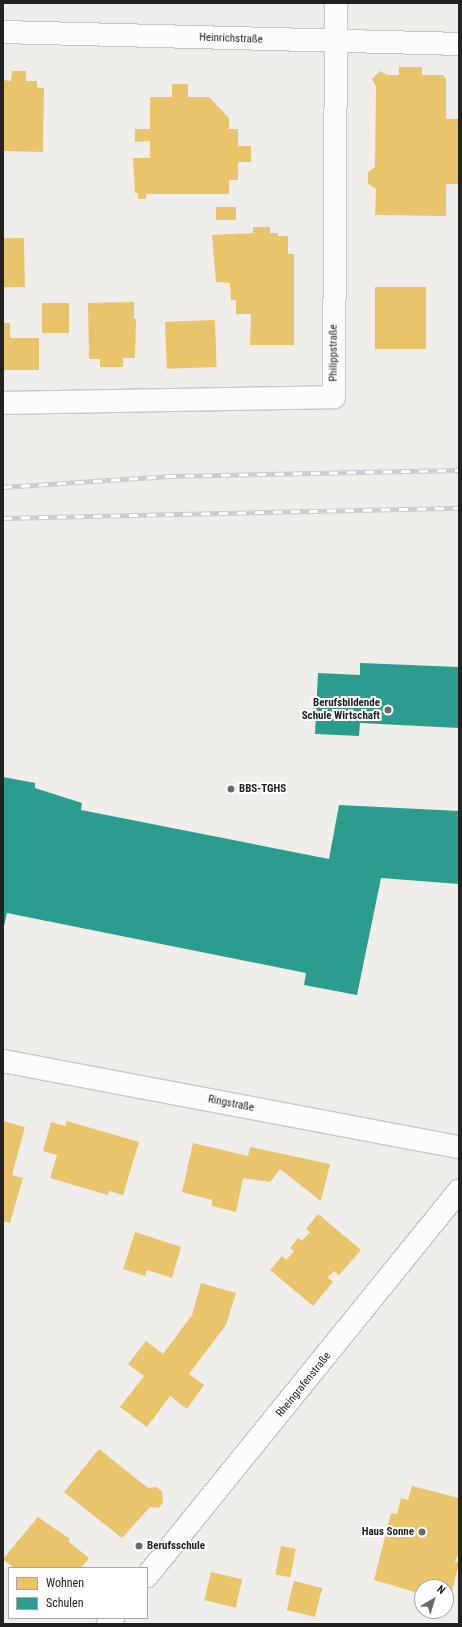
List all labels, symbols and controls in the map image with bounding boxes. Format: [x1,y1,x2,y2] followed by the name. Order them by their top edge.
[199,31,263,47] street label: Heinrichstraße
[327,324,341,382] street label: Philippstraße
[302,697,380,723] place label: Berufsbildende Schule Wirtschaft
[383,705,393,715] marker: Berufsbildende Schule Wirtschaft
[239,782,286,796] place label: BBS-TGHS
[226,784,236,794] marker: BBS-TGHS
[207,1093,255,1115] street label: Ringstraße
[274,1350,334,1420] street label: Rheingrafenstraße
[362,1525,414,1539] place label: Haus Sonne
[417,1527,427,1537] marker: Haus Sonne
[147,1539,205,1553] place label: Berufsschule
[134,1541,144,1551] marker: Berufsschule
[8,1567,148,1619] legend
[46,1576,84,1590] text: Wohnen
[414,1579,454,1619] north arrow
[434,1583,448,1597] text: N
[46,1596,84,1610] text: Schulen

